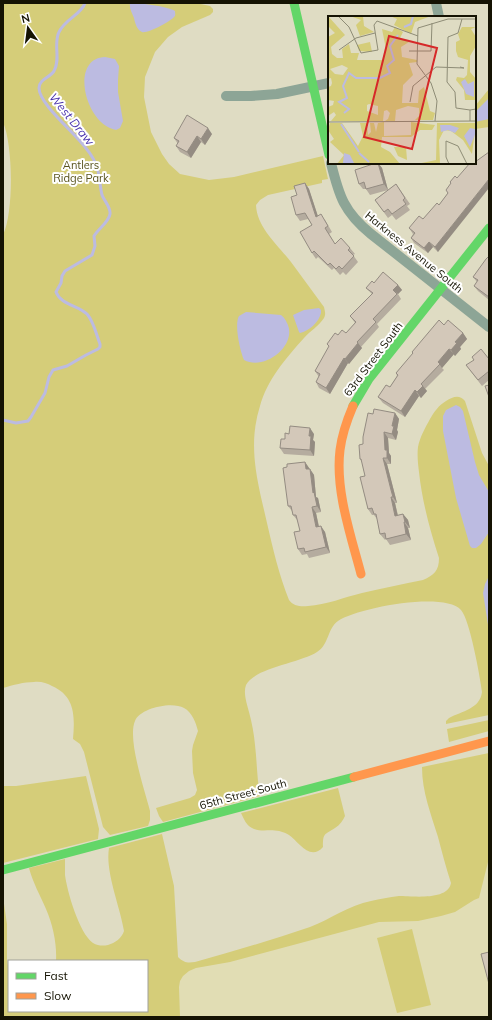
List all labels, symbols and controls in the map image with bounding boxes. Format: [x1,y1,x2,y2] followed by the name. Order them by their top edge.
[8,8,48,48] north arrow
[20,10,31,26] text: N
[328,16,476,164] inset map
[46,90,98,149] water label: West Draw
[53,158,109,185] park label: Antlers Ridge Park
[362,208,466,296] street label: Harkness Avenue South
[340,319,406,399] street label: 63rd Street South
[198,776,288,812] street label: 65th Street South
[8,960,148,1012] legend
[44,968,68,983] text: Fast
[44,988,72,1003] text: Slow

